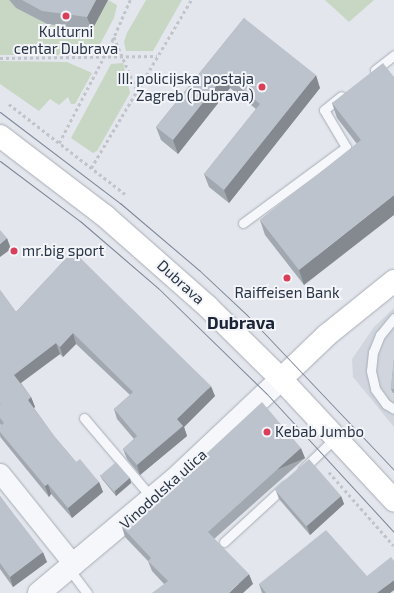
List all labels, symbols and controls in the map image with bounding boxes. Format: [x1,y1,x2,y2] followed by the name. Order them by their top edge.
[61,11,71,21] marker: Kulturni centar Dubrava
[14,22,118,57] place label: Kulturni centar Dubrava
[118,69,254,104] place label: III. policijska postaja Zagreb (Dubrava)
[257,82,267,92] marker: III. policijska postaja Zagreb (Dubrava)
[22,242,104,260] place label: mr.big sport
[9,246,19,256] marker: mr.big sport
[154,256,208,308] street label: Dubrava
[282,273,292,283] marker: Raiffeisen Bank
[234,284,340,302] place label: Raiffeisen Bank
[207,313,275,333] district label: Dubrava
[275,423,364,441] place label: Kebab Jumbo
[262,427,272,437] marker: Kebab Jumbo
[116,445,210,533] street label: Vinodolska ulica

